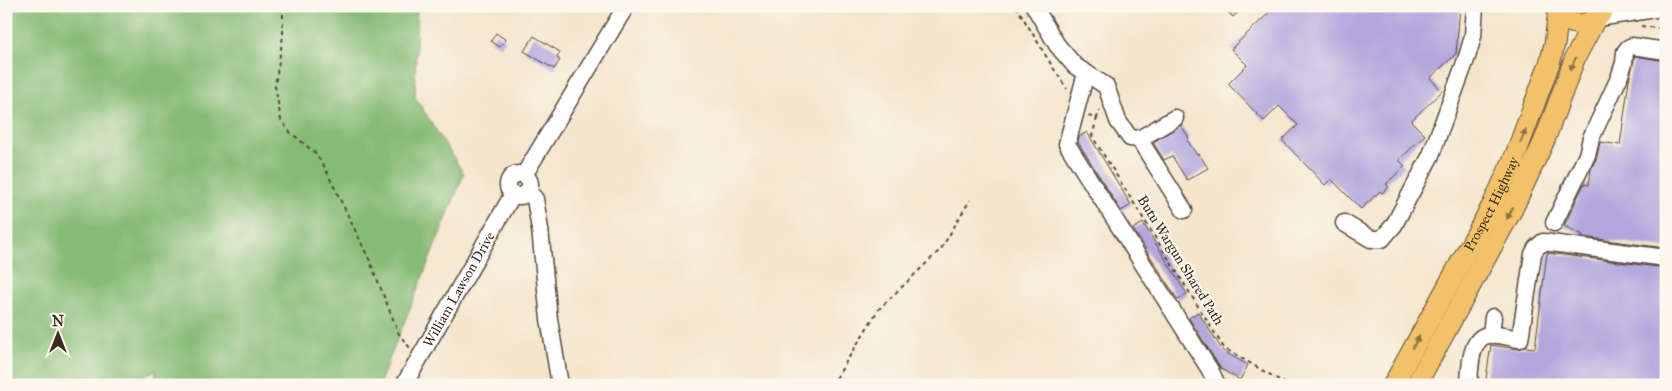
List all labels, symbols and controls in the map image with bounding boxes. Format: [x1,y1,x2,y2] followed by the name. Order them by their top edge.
[1569,56,1577,71] one-way arrow
[1520,129,1528,143] one-way arrow
[1461,154,1523,254] street label: Prospect Highway
[1134,192,1228,328] street label: Butu Wargun Shared Path
[1506,206,1514,220] one-way arrow
[419,229,499,350] street label: William Lawson Drive
[32,308,82,358] north arrow
[52,313,64,330] text: N
[1412,334,1420,349] one-way arrow

